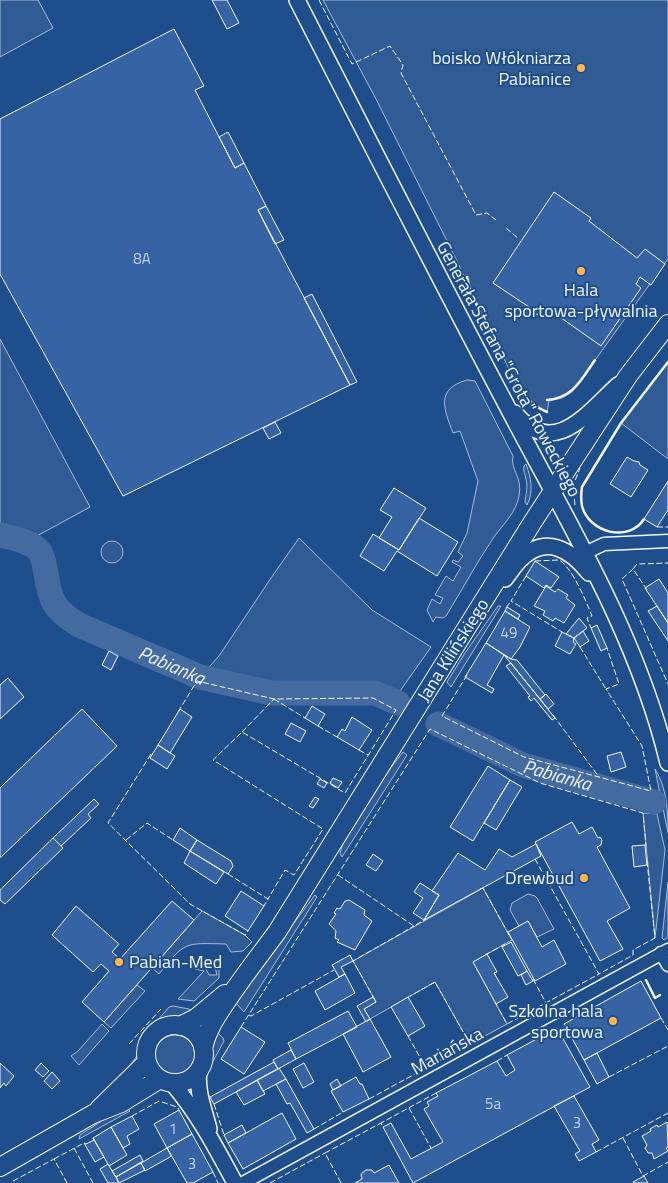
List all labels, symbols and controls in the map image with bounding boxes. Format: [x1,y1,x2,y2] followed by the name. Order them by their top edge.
[432,44,571,92] place label: boisko Włókniarza Pabianice
[575,62,587,74] marker: boisko Włókniarza Pabianice
[430,236,588,501] street label: Generała Stefana "Grota" Roweckiego
[133,247,151,270] house number: 8A
[575,265,587,277] marker: Hala sportowa-pływalnia
[504,276,658,324] place label: Hala sportowa-pływalnia
[410,593,495,707] street label: Jana Kilińskiego
[501,621,517,644] house number: 49
[134,637,211,692] water label: Pabianka
[520,751,596,798] water label: Pabianka
[505,864,574,891] place label: Drewbud
[578,872,590,884] marker: Drewbud
[129,948,222,975] place label: Pabian-Med
[113,956,125,968] marker: Pabian-Med
[509,997,603,1045] place label: Szkolna hala sportowa
[607,1015,619,1027] marker: Szkolna hala sportowa
[406,1020,488,1082] street label: Mariańska
[485,1092,501,1115] house number: 5a
[573,1111,581,1134] house number: 3
[169,1117,177,1140] house number: 1
[188,1152,196,1175] house number: 3

